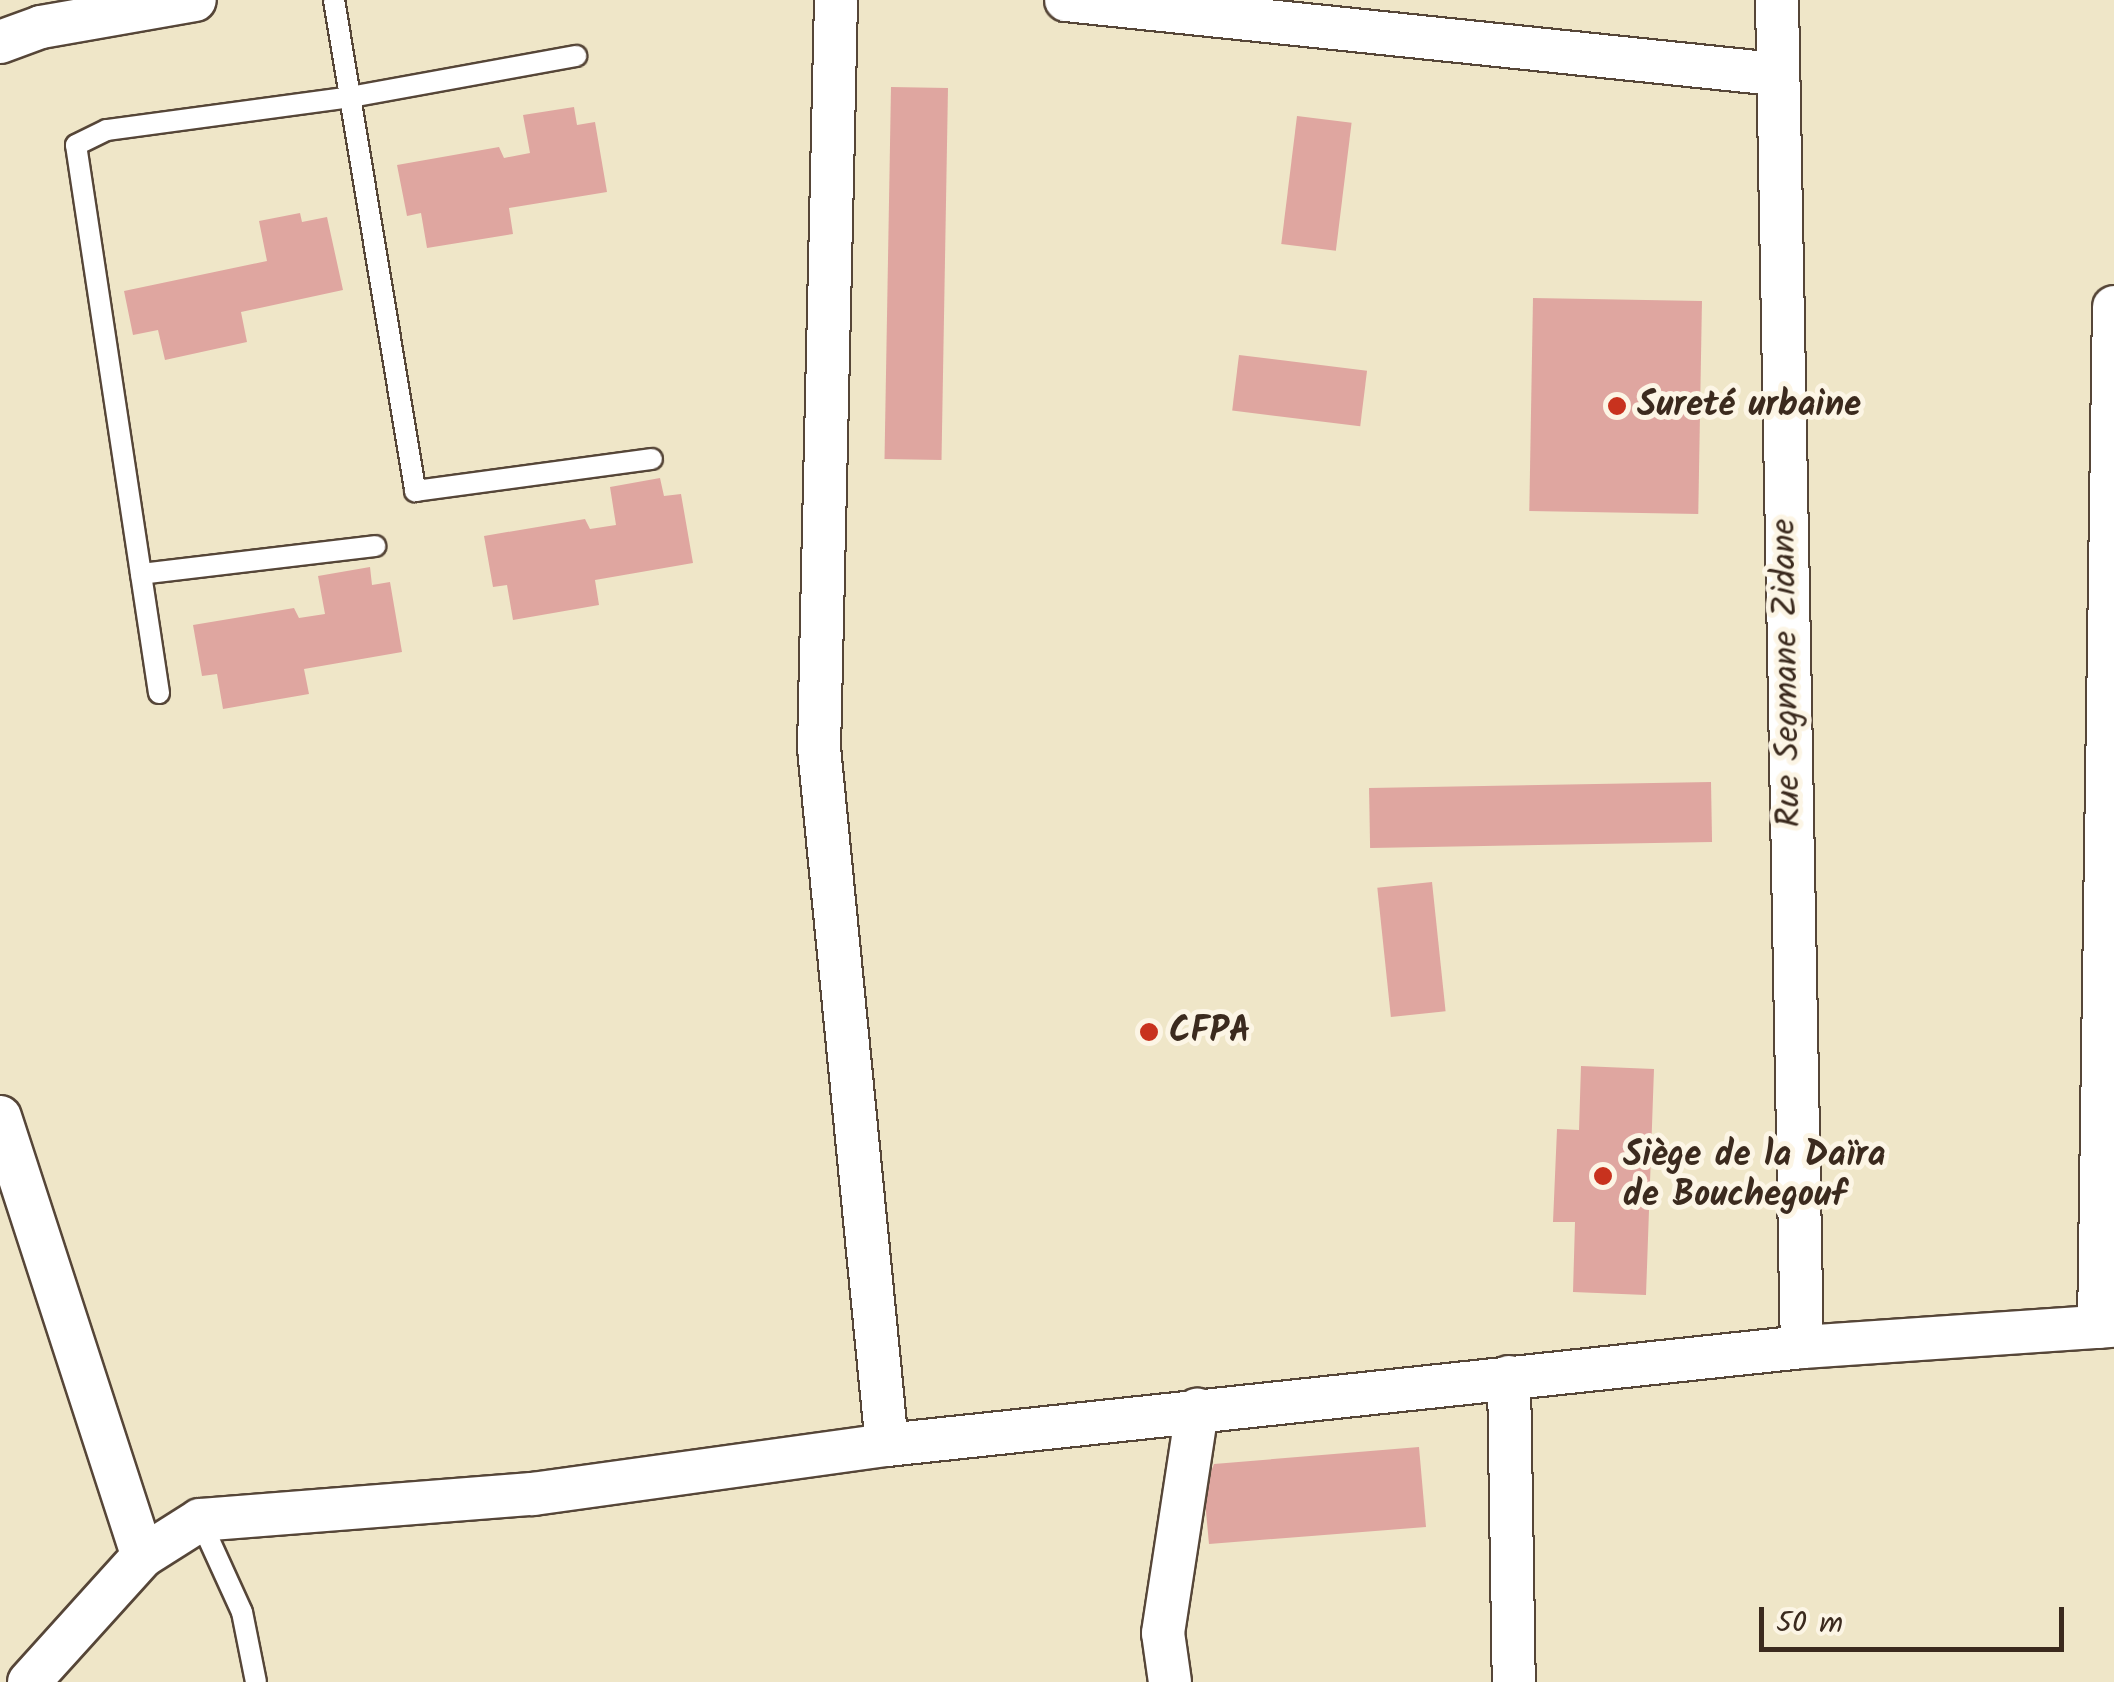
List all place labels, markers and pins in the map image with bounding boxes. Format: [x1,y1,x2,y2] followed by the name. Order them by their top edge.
[1637,385,1861,427] place label: Sureté urbaine
[1606,395,1628,417] marker: Sureté urbaine
[1169,1011,1251,1053] place label: CFPA
[1138,1021,1160,1043] marker: CFPA
[1623,1135,1886,1217] place label: Siège de la Daïra de Bouchegouf
[1592,1165,1614,1187] marker: Siège de la Daïra de Bouchegouf

